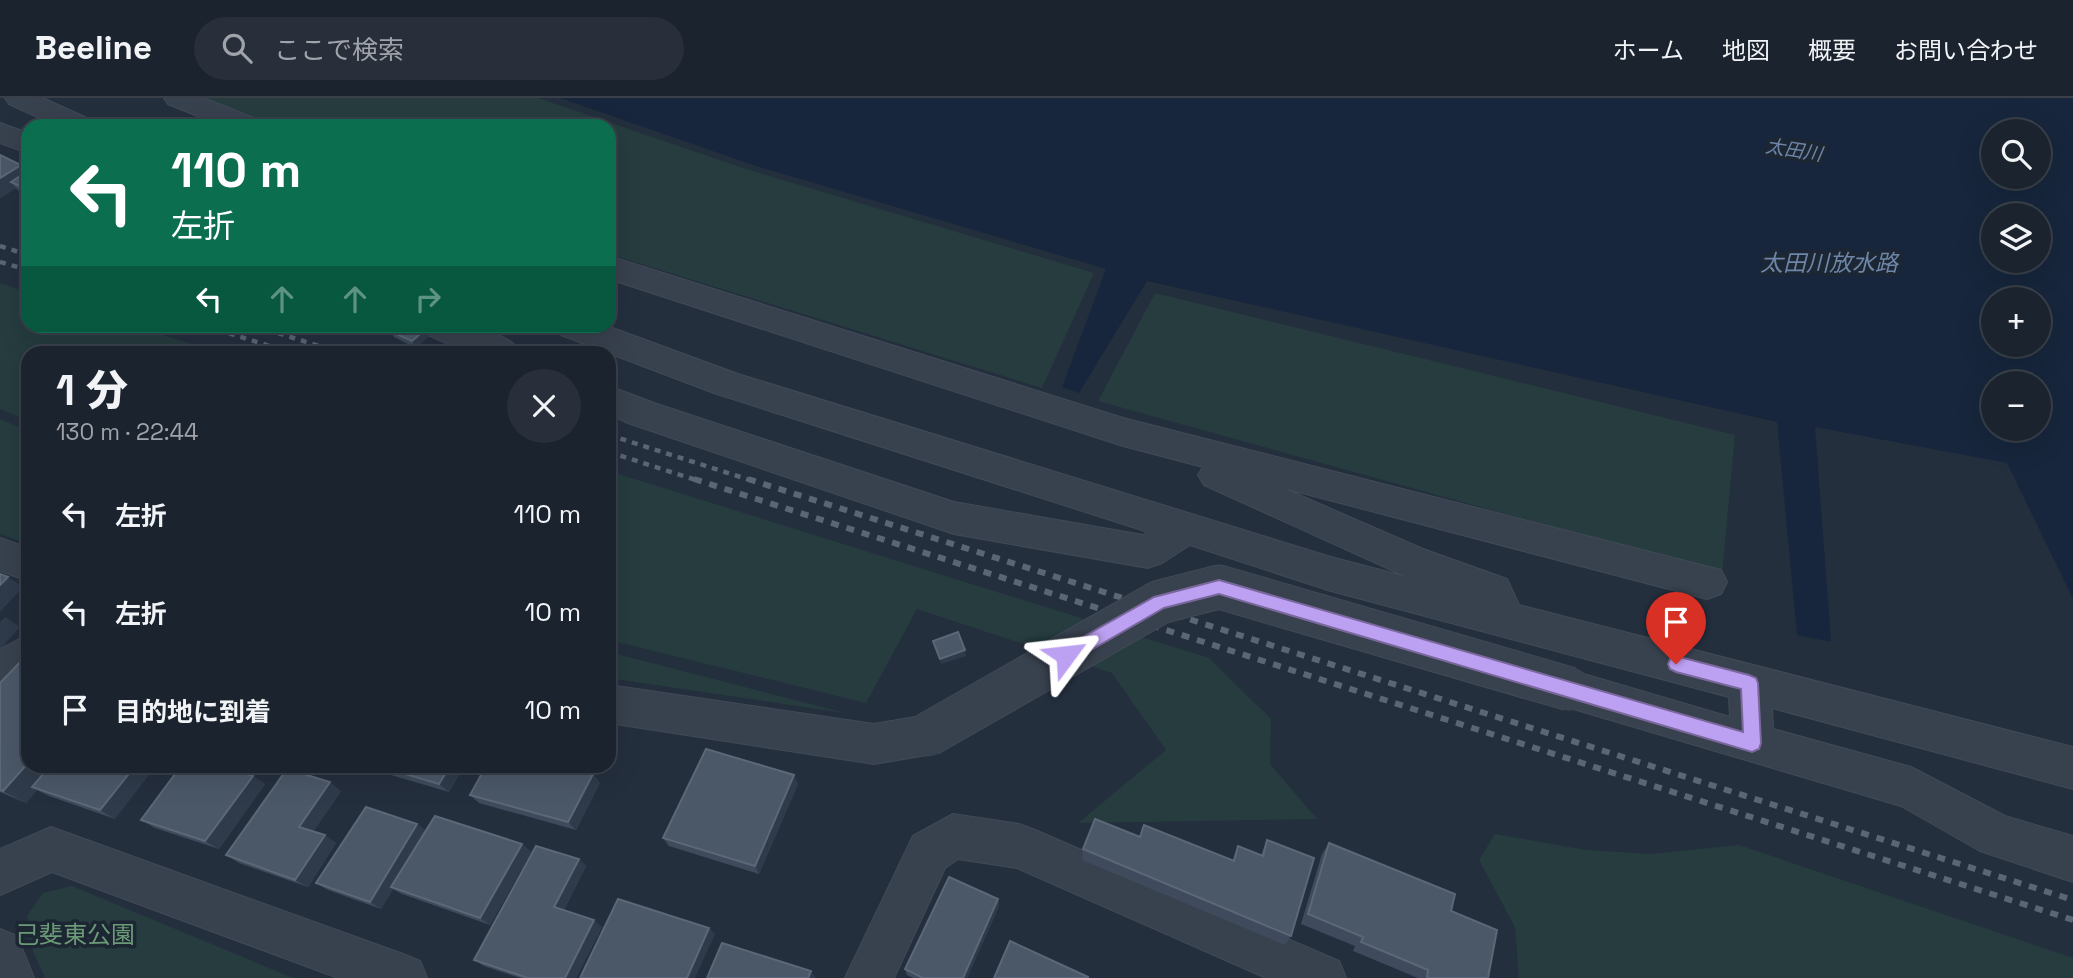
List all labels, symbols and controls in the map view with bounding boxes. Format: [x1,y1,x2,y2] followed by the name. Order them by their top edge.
[194,17,684,80] search box
[35,27,152,69] text: Beeline
[218,29,256,67] icon: search
[274,33,404,67] text: ここで検索
[1613,35,1684,66] text: ホーム
[1722,35,1770,66] text: 地図
[1808,35,1856,66] text: 概要
[1894,35,2038,66] text: お問い合わせ
[1981,119,2051,441] map controls
[1981,119,2051,189] button: search
[1764,133,1826,167] water label: 太田川
[171,139,301,201] text: 110 m
[56,147,147,238] icon: left
[1981,203,2051,273] button: layers
[171,206,235,246] text: 左折
[1760,248,1900,278] water label: 太田川放水路
[190,280,228,318] icon: left
[263,280,301,318] icon: ahead
[336,280,374,318] icon: ahead
[409,280,447,318] icon: right
[1981,287,2051,357] button: +
[56,364,128,417] text: 1 分
[507,369,581,443] button: close
[1981,371,2051,441] button: −
[56,417,198,447] text: 130 m · 22:44
[56,495,94,533] icon: left
[514,497,581,531] text: 110 m
[115,499,167,533] text: 左折
[1646,592,1706,664] pin
[56,593,94,631] icon: left
[524,595,581,629] text: 10 m
[115,597,167,631] text: 左折
[1657,603,1695,641] icon: arrive
[1029,618,1103,692] position arrow
[56,691,94,729] icon: arrive
[524,693,581,727] text: 10 m
[115,695,271,729] text: 目的地に到着
[15,919,135,950] park label: 己斐東公園

